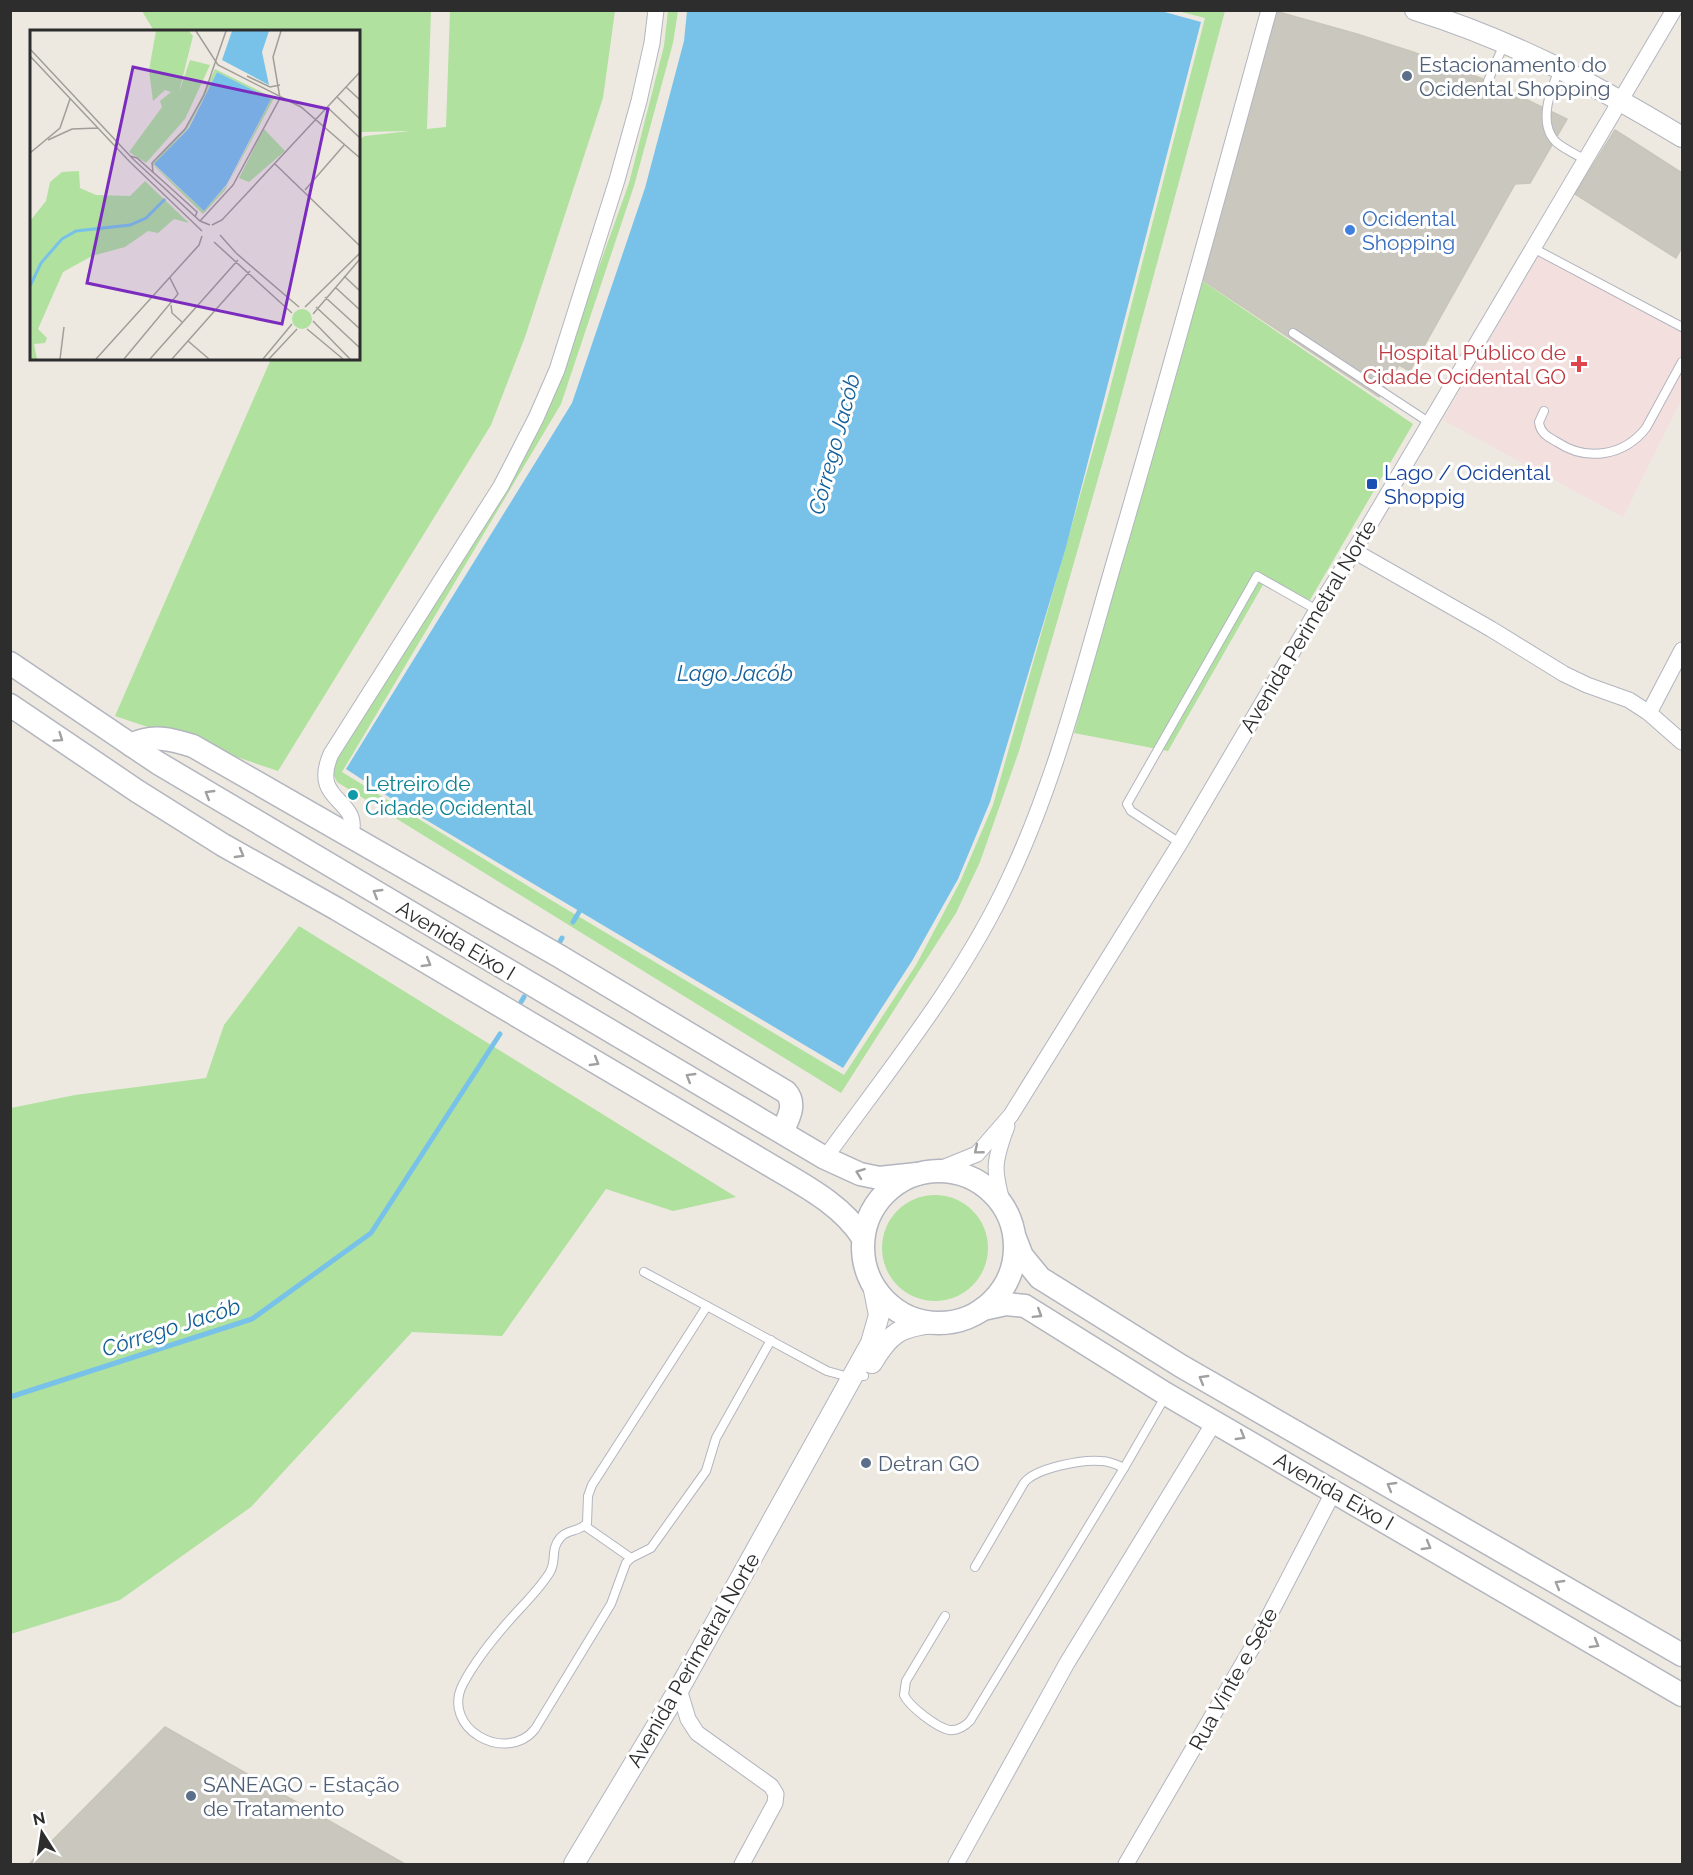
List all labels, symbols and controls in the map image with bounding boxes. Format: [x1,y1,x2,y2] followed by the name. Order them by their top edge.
[30,30,360,360] inset map
[1419,52,1611,101] place label: Estacionamento do Ocidental Shopping
[1400,69,1414,83] marker: Estacionamento do Ocidental Shopping
[1362,206,1456,255] place label: Ocidental Shopping
[1343,223,1357,237] marker: Ocidental Shopping
[1363,340,1566,389] place label: Hospital Público de Cidade Ocidental GO
[1570,355,1588,373] marker: Hospital Público de Cidade Ocidental GO
[803,371,865,517] water label: Córrego Jacób
[1384,460,1550,509] place label: Lago / Ocidental Shoppig
[1365,477,1379,491] marker: Lago / Ocidental Shoppig
[1235,515,1381,737] street label: Avenida Perimetral Norte
[677,660,793,686] water label: Lago Jacób
[52,731,63,742] one-way arrow
[365,771,533,820] place label: Letreiro de Cidade Ocidental
[346,788,360,802] marker: Letreiro de Cidade Ocidental
[205,789,215,801] one-way arrow
[234,847,245,859] one-way arrow
[373,889,383,900] one-way arrow
[392,895,520,985] street label: Avenida Eixo I
[421,955,431,967] one-way arrow
[589,1054,599,1066] one-way arrow
[686,1073,696,1085] one-way arrow
[974,1143,985,1154] one-way arrow
[855,1167,866,1180] one-way arrow
[98,1292,244,1362] water label: Córrego Jacób
[1032,1307,1042,1319] one-way arrow
[1199,1375,1209,1386] one-way arrow
[1235,1429,1245,1441] one-way arrow
[1270,1447,1398,1535] street label: Avenida Eixo I
[878,1451,979,1476] place label: Detran GO
[859,1456,873,1470] marker: Detran GO
[1386,1482,1397,1493] one-way arrow
[1421,1538,1431,1550] one-way arrow
[621,1548,765,1772] street label: Avenida Perimetral Norte
[1555,1580,1565,1591] one-way arrow
[1183,1603,1283,1755] street label: Rua Vinte e Sete
[1589,1637,1599,1649] one-way arrow
[203,1772,400,1821] place label: SANEAGO - Estação de Tratamento
[184,1789,198,1803] marker: SANEAGO - Estação de Tratamento
[12,1803,72,1863] north arrow
[31,1808,47,1829] text: N

